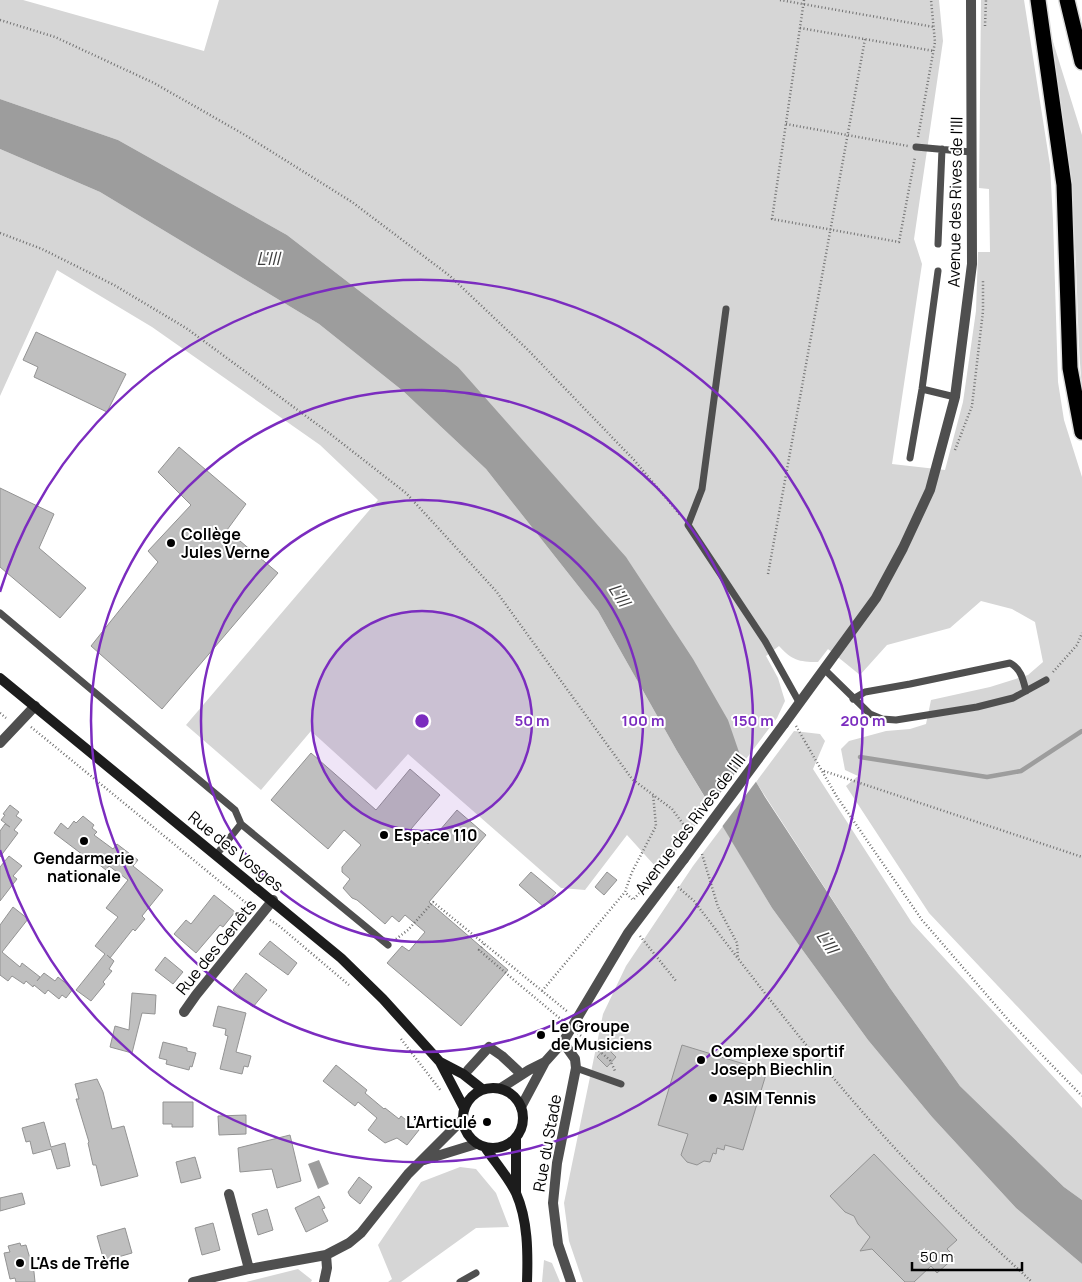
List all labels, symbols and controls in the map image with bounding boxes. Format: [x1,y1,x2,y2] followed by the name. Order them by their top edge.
[943,116,967,288] street label: Avenue des Rives de l'Ill
[256,246,283,270] water label: L'Ill
[181,523,270,563] place label: Collège Jules Verne
[165,537,177,549] marker: Collège Jules Verne
[603,578,638,613] water label: L'Ill
[514,710,550,731] text: 50 m
[622,710,664,731] text: 100 m
[732,710,774,731] text: 150 m
[840,710,886,731] text: 200 m
[413,712,431,730] centre of rings
[630,749,750,899] street label: Avenue des Rives de l'Ill
[184,806,288,896] street label: Rue des Vosges
[394,824,477,846] place label: Espace 110
[378,829,390,841] marker: Espace 110
[78,835,90,847] marker: Gendarmerie nationale
[34,847,135,887] place label: Gendarmerie nationale
[171,895,261,999] street label: Rue des Genêts
[811,925,846,960] water label: L'Ill
[551,1015,652,1055] place label: Le Groupe de Musiciens
[535,1029,547,1041] marker: Le Groupe de Musiciens
[711,1040,844,1080] place label: Complexe sportif Joseph Biechlin
[695,1054,707,1066] marker: Complexe sportif Joseph Biechlin
[723,1087,817,1109] place label: ASIM Tennis
[707,1092,719,1104] marker: ASIM Tennis
[528,1093,566,1193] street label: Rue du Stade
[406,1111,477,1133] place label: L’Articulé
[481,1116,493,1128] marker: L’Articulé
[912,1240,1022,1272] scale bar
[920,1246,954,1267] text: 50 m
[30,1252,130,1274] place label: L'As de Trèfle
[14,1257,26,1269] marker: L'As de Trèfle

